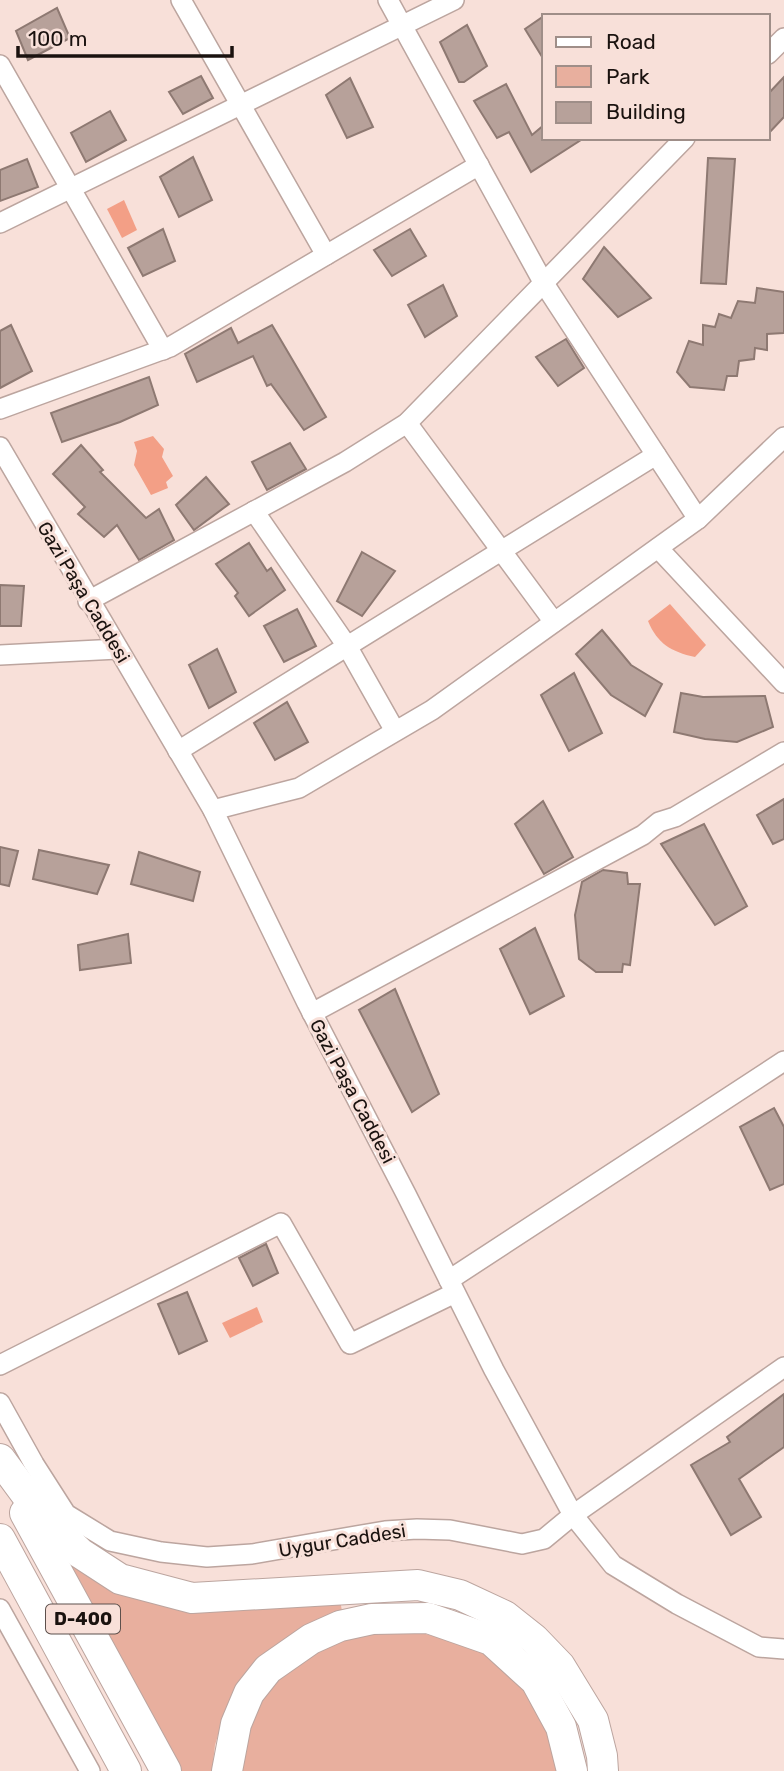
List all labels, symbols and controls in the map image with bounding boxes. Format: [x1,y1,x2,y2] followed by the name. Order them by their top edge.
[18,14,231,58] scale bar
[542,14,770,140] legend
[28,26,87,51] text: 100 m
[606,29,656,54] text: Road
[606,64,650,89] text: Park
[606,99,686,124] text: Building
[32,518,135,667] street label: Gazi Paşa Caddesi
[305,1015,400,1167] street label: Gazi Paşa Caddesi
[277,1519,407,1562] street label: Uygur Caddesi
[46,1604,120,1634] road number: D-400

